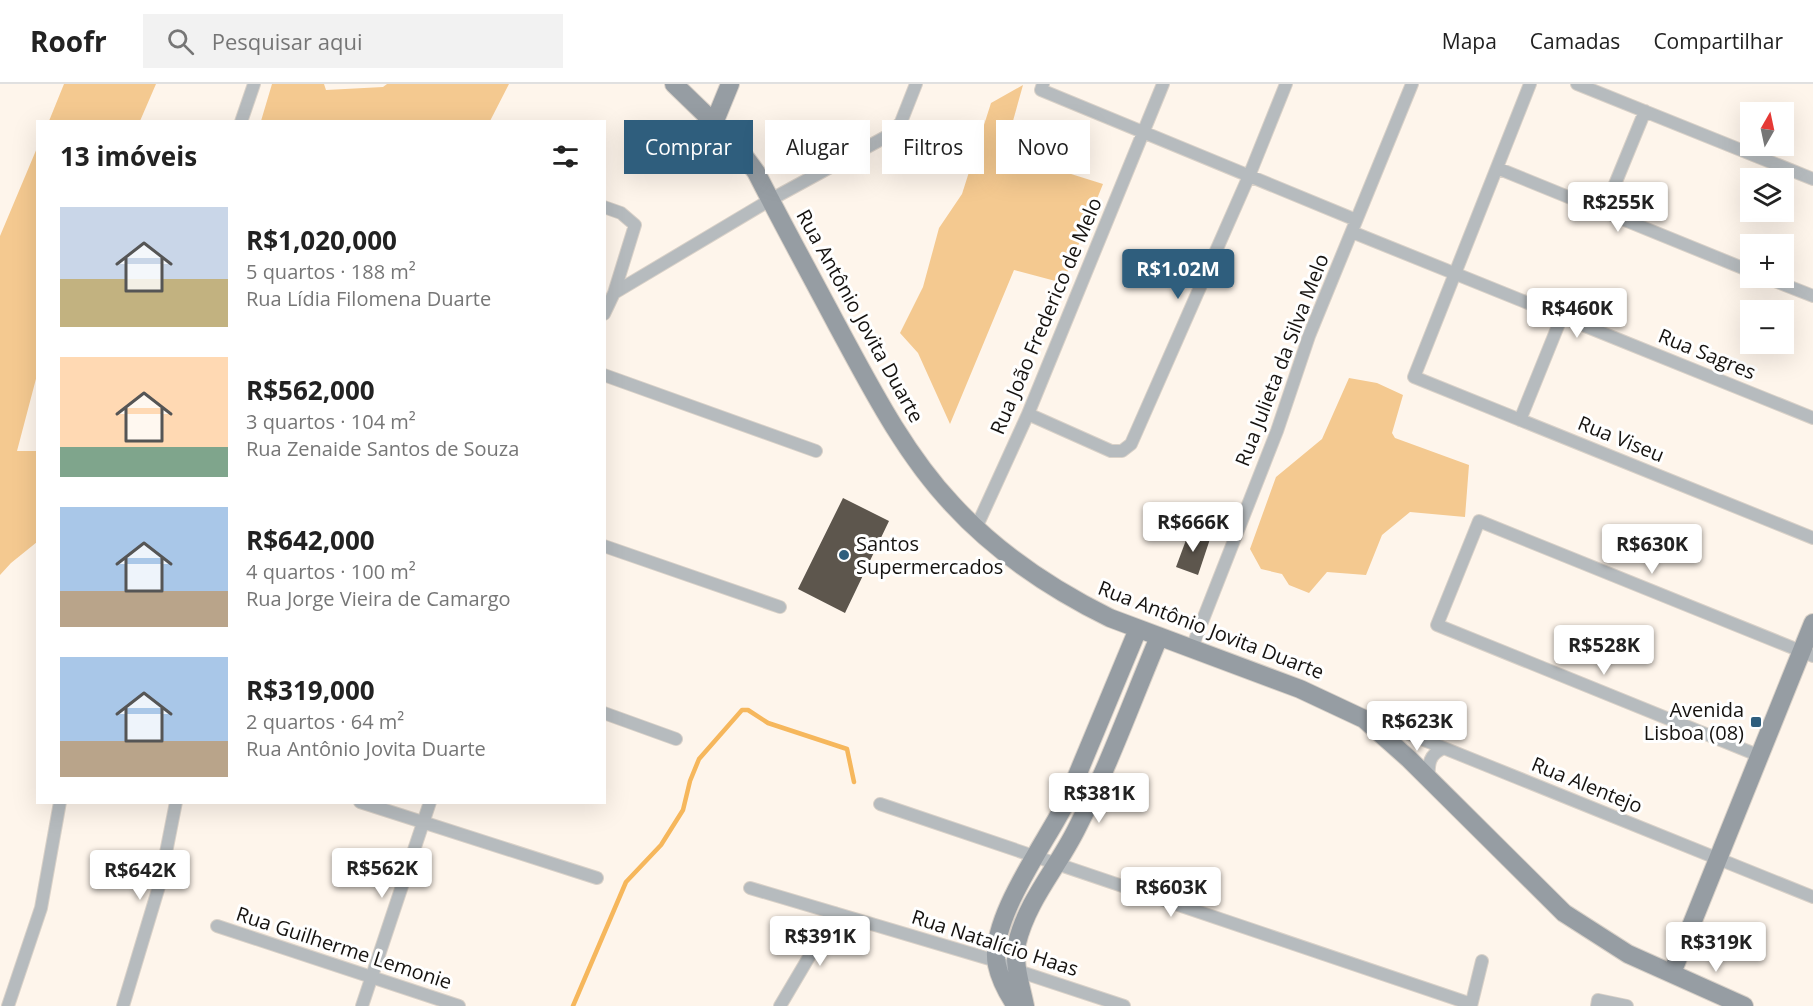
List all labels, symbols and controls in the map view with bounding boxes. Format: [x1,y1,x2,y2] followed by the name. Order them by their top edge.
[143,14,563,68] search box
[30,22,107,60] text: Roofr
[164,25,197,58] icon: search
[212,26,362,56] text: Pesquisar aqui
[1442,27,1497,55] text: Mapa
[1530,27,1620,55] text: Camadas
[1653,27,1783,55] text: Compartilhar
[1740,102,1794,156] north arrow
[1740,102,1794,354] map controls
[624,120,753,174] chip: Comprar
[765,120,870,174] chip: Alugar
[882,120,984,174] chip: Filtros
[996,120,1090,174] chip: Novo
[60,138,197,174] text: 13 imóveis
[549,140,582,173] icon: filters
[1740,168,1794,222] button: layers
[1569,182,1667,233] pin: R$255K
[1582,188,1654,215] text: R$255K
[983,193,1108,438] street label: Rua João Frederico de Melo
[790,204,930,427] street label: Rua Antônio Jovita Duarte
[246,222,397,258] text: R$1,020,000
[108,231,180,303] icon: home
[1740,234,1794,288] button: +
[1123,249,1233,300] pin: R$1.02M
[1229,250,1335,470] street label: Rua Julieta da Silva Melo
[1136,255,1220,282] text: R$1.02M
[246,258,416,285] text: 5 quartos · 188 m²
[246,285,491,312] text: Rua Lídia Filomena Duarte
[1528,288,1626,339] pin: R$460K
[1541,294,1613,321] text: R$460K
[1740,300,1794,354] button: −
[1654,322,1760,385] street label: Rua Sagres
[246,372,375,408] text: R$562,000
[108,381,180,453] icon: home
[246,408,416,435] text: 3 quartos · 104 m²
[1574,409,1668,468] street label: Rua Viseu
[246,435,519,462] text: Rua Zenaide Santos de Souza
[1144,502,1242,553] pin: R$666K
[1157,508,1229,535] text: R$666K
[246,522,375,558] text: R$642,000
[1603,524,1701,575] pin: R$630K
[856,530,1003,580] place label: Santos Supermercados
[1616,530,1688,557] text: R$630K
[108,531,180,603] icon: home
[837,548,851,562] marker: Santos Supermercados
[246,558,416,585] text: 4 quartos · 100 m²
[1094,574,1328,685] street label: Rua Antônio Jovita Duarte
[246,585,511,612] text: Rua Jorge Vieira de Camargo
[1555,625,1653,676] pin: R$528K
[1568,631,1640,658] text: R$528K
[246,672,375,708] text: R$319,000
[108,681,180,753] icon: home
[1644,696,1744,746] place label: Avenida Lisboa (08)
[1368,701,1466,752] pin: R$623K
[1381,707,1453,734] text: R$623K
[246,708,404,735] text: 2 quartos · 64 m²
[1749,715,1763,729] marker: Avenida Lisboa (08)
[246,735,486,762] text: Rua Antônio Jovita Duarte
[1528,750,1647,819] street label: Rua Alentejo
[1050,773,1148,824] pin: R$381K
[1063,779,1135,806] text: R$381K
[333,848,431,899] pin: R$562K
[91,850,189,901] pin: R$642K
[346,854,418,881] text: R$562K
[104,856,176,883] text: R$642K
[1122,867,1220,918] pin: R$603K
[1135,873,1207,900] text: R$603K
[233,900,455,995] street label: Rua Guilherme Lemonie
[908,903,1082,982] street label: Rua Natalício Haas
[771,916,869,967] pin: R$391K
[784,922,856,949] text: R$391K
[1667,922,1765,973] pin: R$319K
[1680,928,1752,955] text: R$319K

